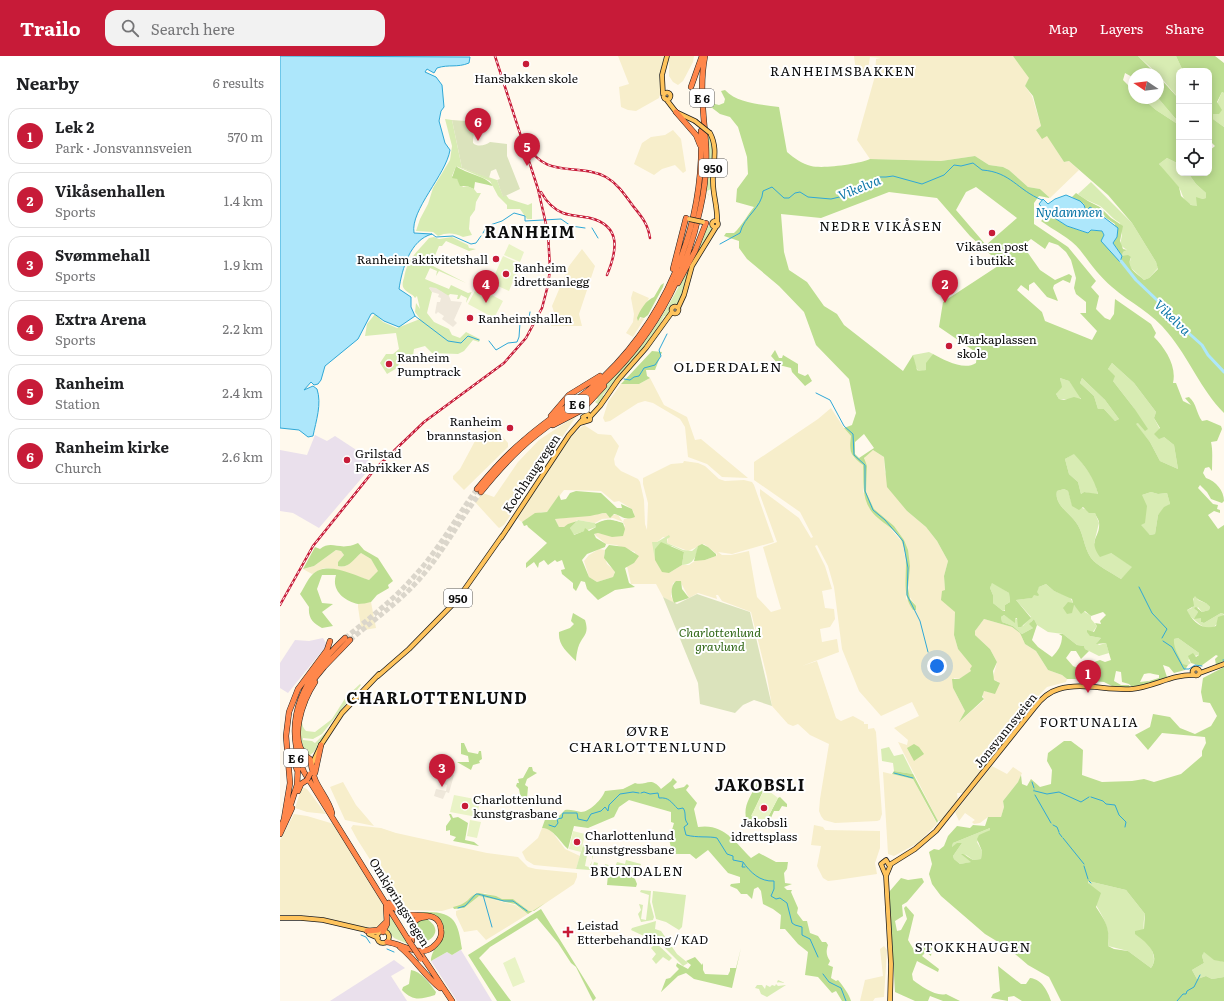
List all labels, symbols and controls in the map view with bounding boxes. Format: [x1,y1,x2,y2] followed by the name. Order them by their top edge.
[105,10,385,46] search box
[20,14,81,42] text: Trailo
[119,17,141,39] icon: search
[151,17,235,40] text: Search here
[1048,18,1078,38] text: Map
[1100,18,1143,38] text: Layers
[1165,18,1204,38] text: Share
[521,59,531,69] marker: Hansbakken skole
[770,61,916,80] district label: RANHEIMSBAKKEN
[1128,68,1164,104] north arrow
[1176,68,1212,176] map controls
[1176,68,1212,104] button: +
[474,69,578,87] place label: Hansbakken skole
[16,70,79,95] text: Nearby
[213,73,264,92] text: 6 results
[690,89,714,107] road number: E 6
[1176,104,1212,140] button: −
[465,108,491,141] pin: 6
[55,115,94,138] text: Lek 2
[27,127,33,146] text: 1
[227,127,263,146] text: 570 m
[514,133,540,166] pin: 5
[55,138,192,157] text: Park · Jonsvannsveien
[1176,140,1212,176] button: locate
[699,159,727,177] road number: 950
[835,170,884,204] water label: Vikelva
[55,179,165,202] text: Vikåsenhallen
[27,191,33,210] text: 2
[224,191,263,210] text: 1.4 km
[55,202,95,221] text: Sports
[1035,202,1103,221] water label: Nydammen
[819,216,943,235] district label: NEDRE VIKÅSEN
[484,219,576,243] district label: RANHEIM
[987,228,997,238] marker: Vikåsen post i butikk
[956,237,1028,269] place label: Vikåsen post i butikk
[55,243,150,266] text: Svømmehall
[357,250,488,268] place label: Ranheim aktivitetshall
[491,254,501,264] marker: Ranheim aktivitetshall
[26,255,34,274] text: 3
[224,255,263,274] text: 1.9 km
[514,258,590,290] place label: Ranheim idrettsanlegg
[55,266,95,285] text: Sports
[501,269,511,279] marker: Ranheim idrettsanlegg
[473,270,499,303] pin: 4
[932,270,958,303] pin: 2
[1150,295,1196,340] water label: Vikelva
[55,307,147,330] text: Extra Arena
[478,309,572,327] place label: Ranheimshallen
[465,313,475,323] marker: Ranheimshallen
[26,319,34,338] text: 4
[222,319,263,338] text: 2.2 km
[55,330,95,349] text: Sports
[957,330,1037,362] place label: Markaplassen skole
[944,341,954,351] marker: Markaplassen skole
[397,348,461,380] place label: Ranheim Pumptrack
[673,356,783,376] district label: OLDERDALEN
[384,359,394,369] marker: Ranheim Pumptrack
[55,371,124,394] text: Ranheim
[26,383,34,402] text: 5
[222,383,263,402] text: 2.4 km
[55,394,100,413] text: Station
[565,395,589,413] road number: E 6
[427,412,502,444] place label: Ranheim brannstasjon
[505,423,515,433] marker: Ranheim brannstasjon
[498,430,564,516] street label: Kochhaugvegen
[55,435,169,458] text: Ranheim kirke
[355,444,430,476] place label: Grilstad Fabrikker AS
[26,447,34,466] text: 6
[222,447,263,466] text: 2.6 km
[342,455,352,465] marker: Grilstad Fabrikker AS
[55,458,102,477] text: Church
[444,589,472,607] road number: 950
[679,623,761,655] park label: Charlottenlund gravlund
[927,656,947,676] your location
[1075,660,1101,693] pin: 1
[346,685,528,709] district label: CHARLOTTENLUND
[969,689,1041,771] street label: Jonsvannsveien
[1039,712,1139,731] district label: FORTUNALIA
[569,720,727,756] district label: ØVRE CHARLOTTENLUND
[284,749,308,767] road number: E 6
[429,754,455,787] pin: 3
[715,772,805,796] district label: JAKOBSLI
[473,790,563,822] place label: Charlottenlund kunstgrasbane
[460,801,470,811] marker: Charlottenlund kunstgrasbane
[759,803,769,813] marker: Jakobsli idrettsplass
[731,813,798,845] place label: Jakobsli idrettsplass
[585,826,675,858] place label: Charlottenlund kunstgressbane
[572,837,582,847] marker: Charlottenlund kunstgressbane
[365,854,435,950] street label: Omkjøringsvegen
[590,861,684,880] district label: BRUNDALEN
[577,916,708,948] place label: Leistad Etterbehandling / KAD
[562,926,574,938] marker: Leistad Etterbehandling / KAD
[915,937,1031,956] district label: STOKKHAUGEN

